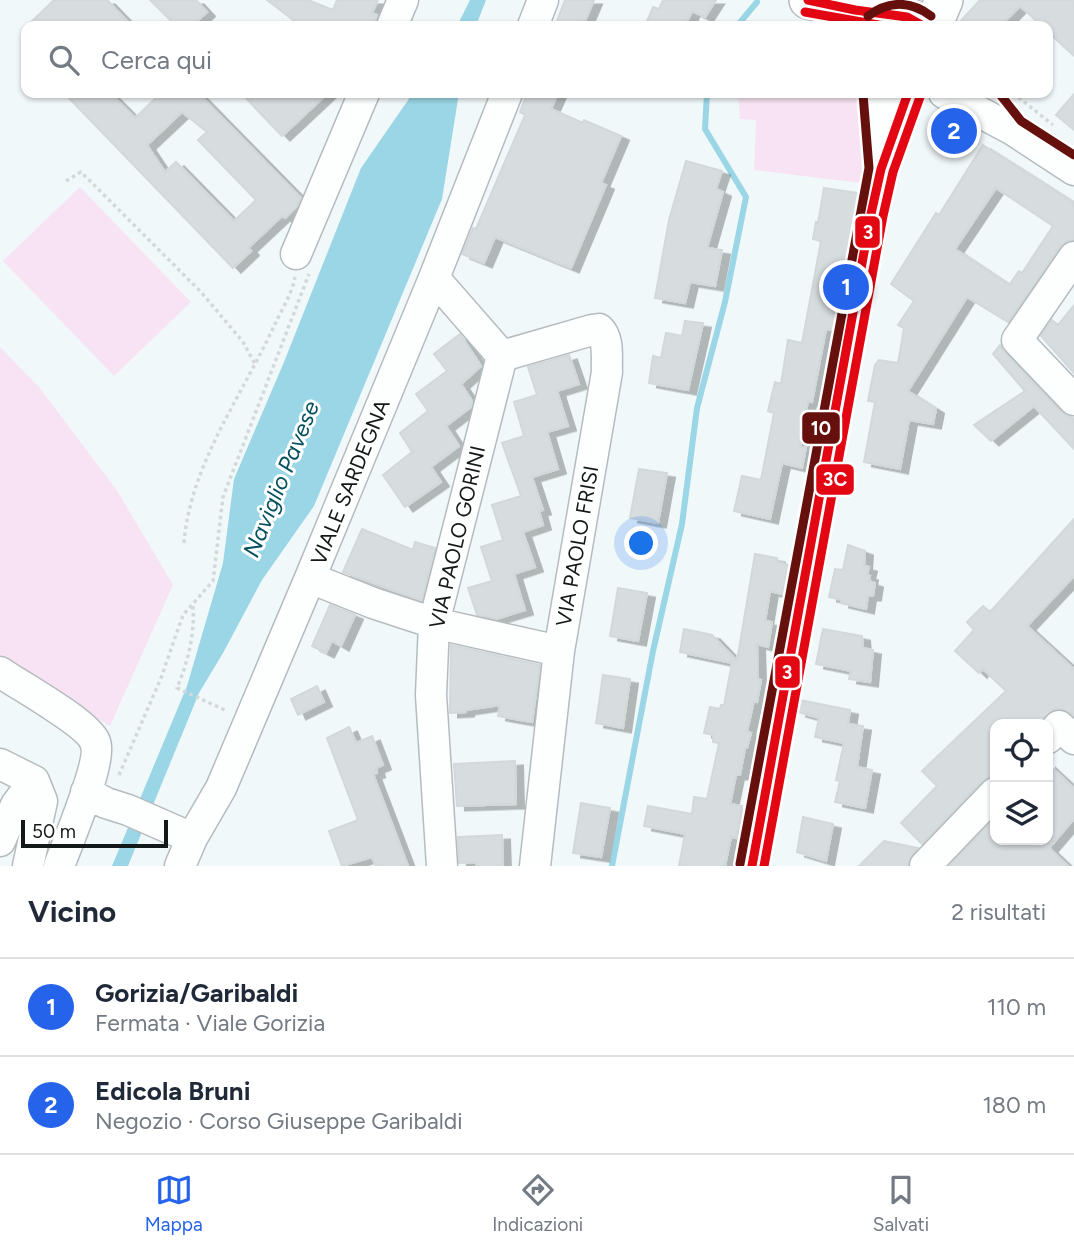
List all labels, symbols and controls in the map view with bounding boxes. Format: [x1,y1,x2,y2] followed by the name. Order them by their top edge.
[21,21,1053,98] search box
[45,41,83,79] icon: search
[101,44,212,76] text: Cerca qui
[931,105,977,157] pin: 2
[854,215,881,249] line badge: 3
[863,221,873,244] text: 3
[823,261,869,313] pin: 1
[305,395,395,569] street label: VIALE SARDEGNA
[237,396,325,561] water label: Naviglio Pavese
[801,411,841,445] line badge: 10
[811,417,831,440] text: 10
[424,443,490,631] street label: VIA PAOLO GORINI
[815,463,855,496] line badge: 3C
[551,464,603,628] street label: VIA PAOLO FRISI
[823,468,847,491] text: 3C
[624,526,658,560] your location
[774,655,801,689] line badge: 3
[782,661,792,684] text: 3
[990,719,1053,845] map controls
[990,719,1053,782] button: locate
[990,782,1053,845] button: layers
[21,817,168,849] scale bar
[32,820,76,843] text: 50 m
[28,893,116,930] text: Vicino
[951,898,1046,926] text: 2 risultati
[95,977,298,1009] text: Gorizia/Garibaldi
[46,993,56,1021] text: 1
[987,993,1046,1021] text: 110 m
[95,1009,325,1037] text: Fermata · Viale Gorizia
[95,1075,250,1107] text: Edicola Bruni
[44,1091,58,1119] text: 2
[982,1091,1046,1119] text: 180 m
[95,1107,463,1135] text: Negozio · Corso Giuseppe Garibaldi
[145,1171,203,1236] tab: Mappa
[492,1171,583,1236] tab: Indicazioni
[873,1171,929,1236] tab: Salvati

